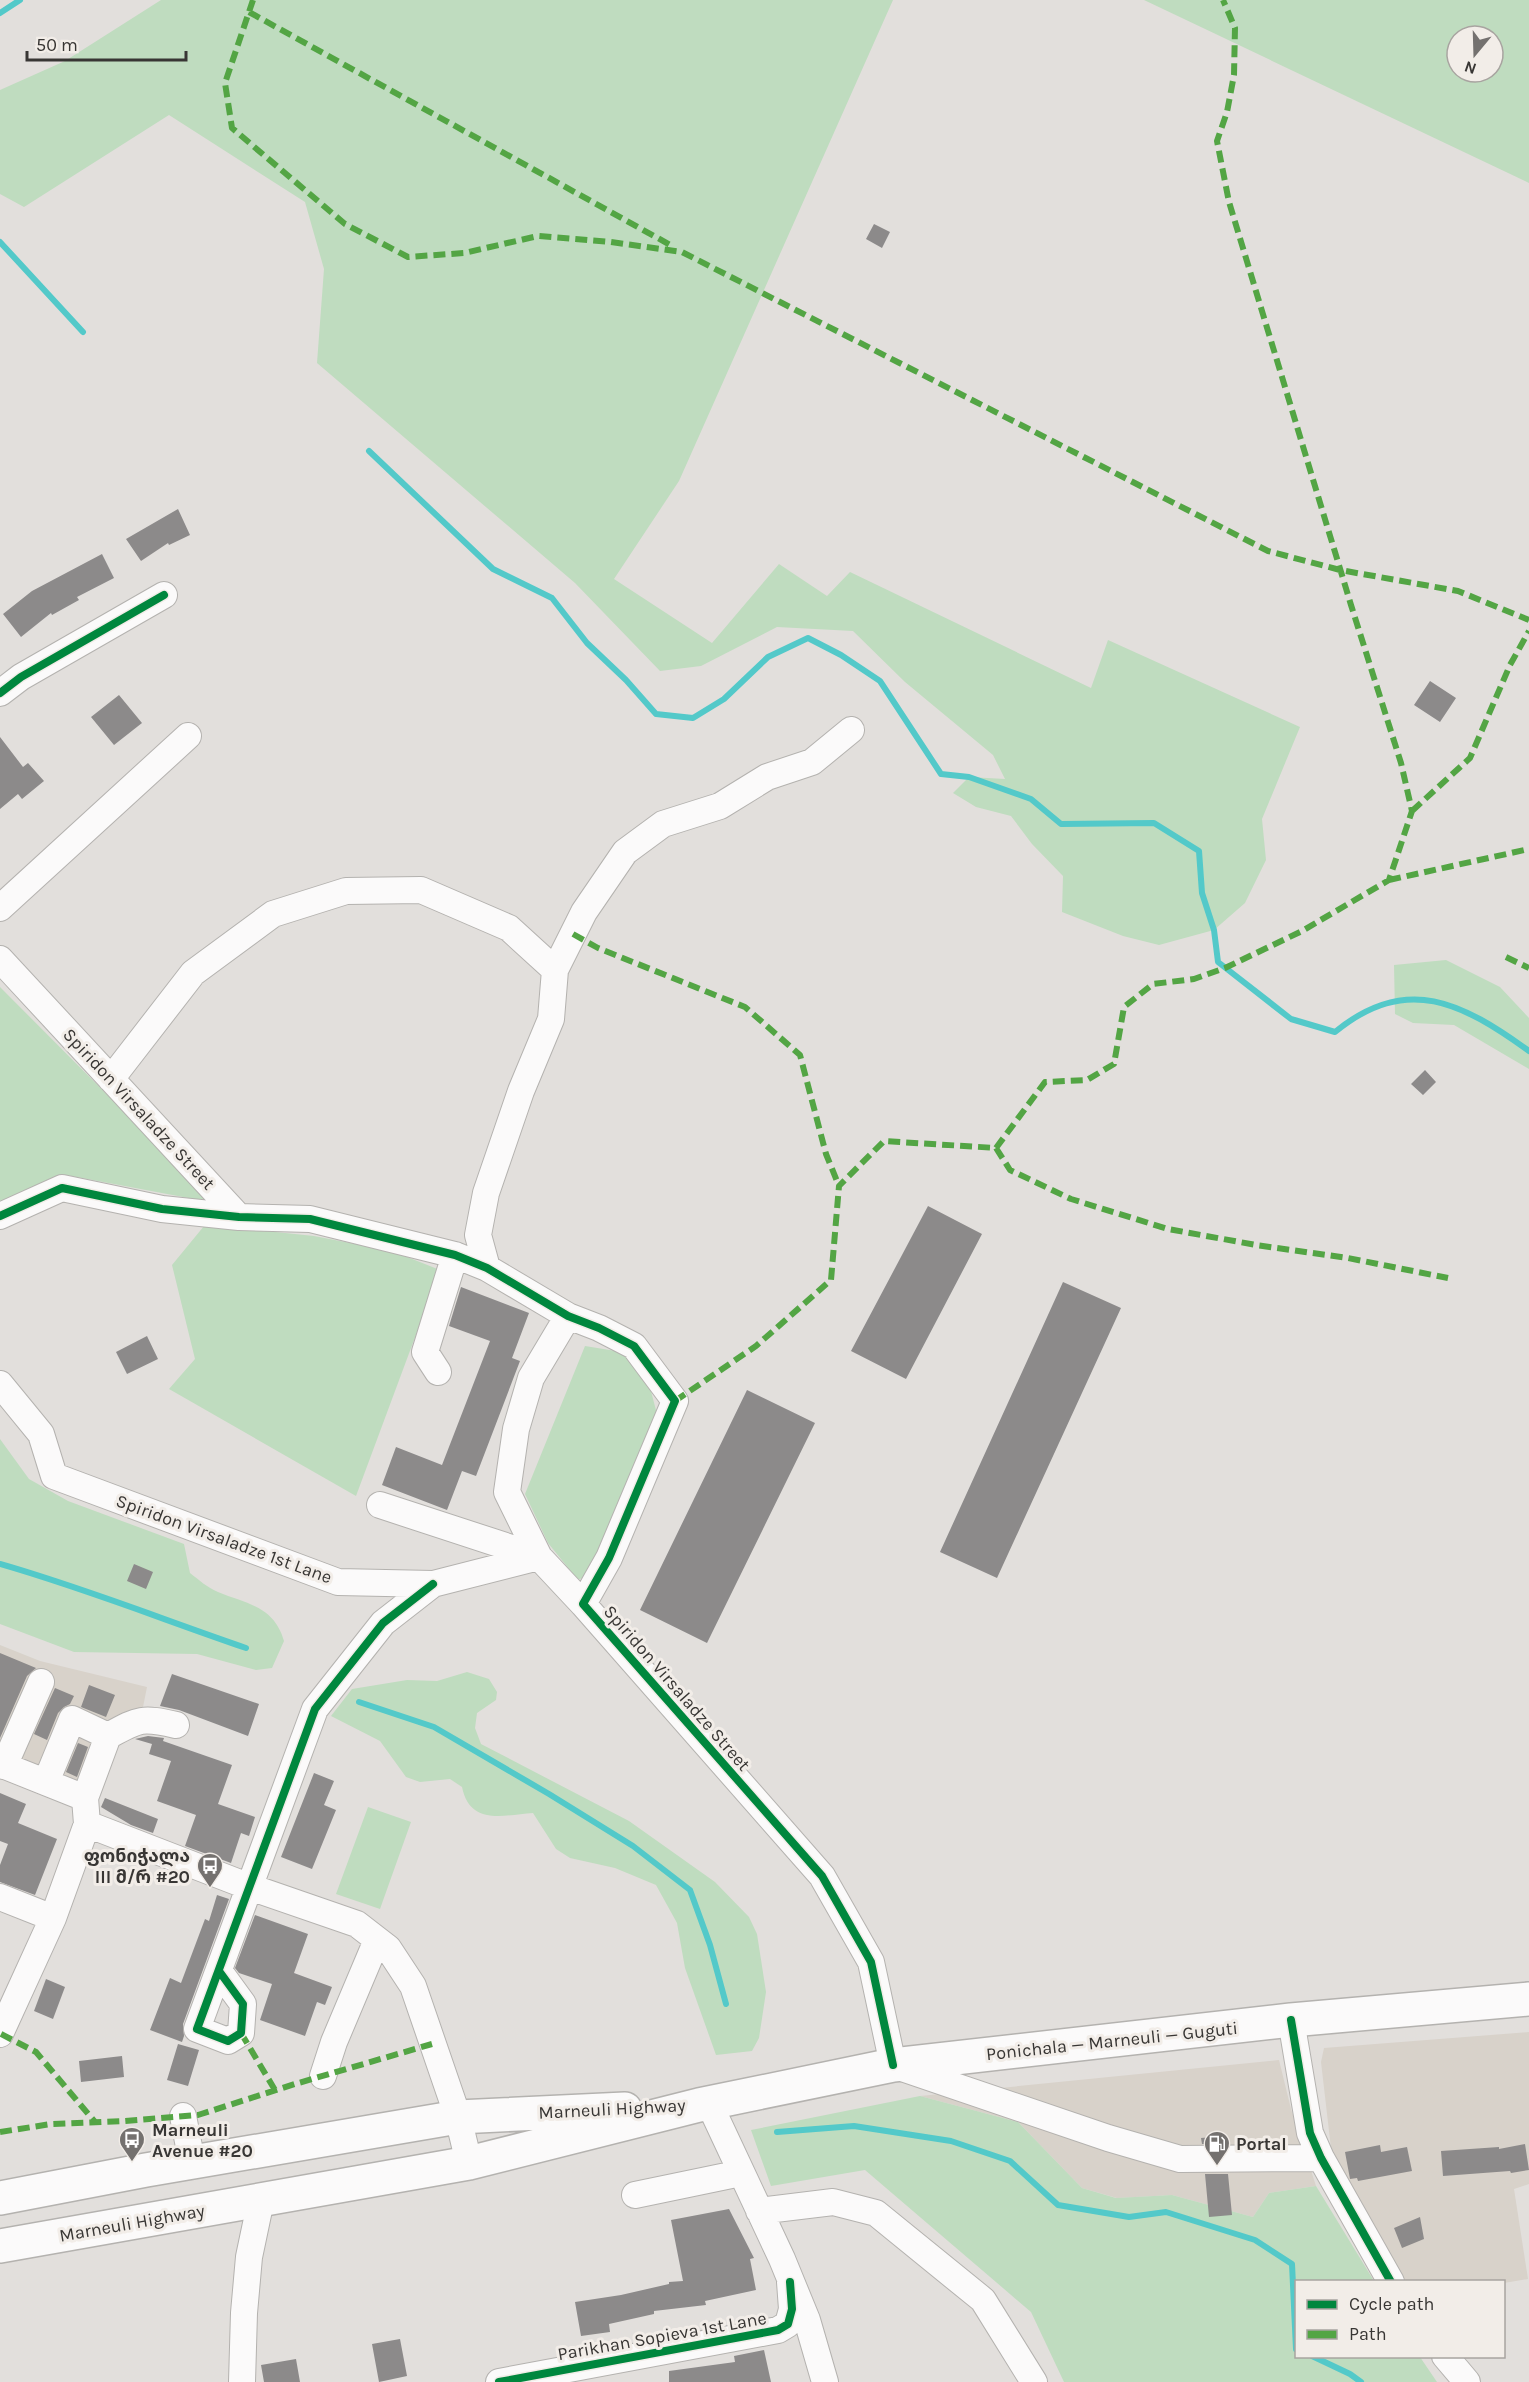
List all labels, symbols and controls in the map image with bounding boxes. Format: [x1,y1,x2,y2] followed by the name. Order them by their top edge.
[27,24,186,62] scale bar
[1445,24,1505,84] north arrow
[36,34,78,56] text: 50 m
[1462,57,1479,79] text: N
[58,1024,220,1194] street label: Spiridon Virsaladze Street
[113,1490,335,1588] street label: Spiridon Virsaladze 1st Lane
[599,1601,755,1776] street label: Spiridon Virsaladze Street
[84,1845,190,1888] place label: ფონიჭალა III მ/რ #20
[195,1851,225,1889] bus stop icon: ფონიჭალა III მ/რ #20
[985,2017,1239,2065] street label: Ponichala — Marneuli — Guguti
[538,2094,687,2124] street label: Marneuli Highway
[152,2119,253,2162] place label: Marneuli Avenue #20
[117,2125,147,2163] bus stop icon: Marneuli Avenue #20
[1202,2129,1232,2167] fuel station icon: Portal
[1236,2133,1287,2155] place label: Portal
[58,2199,207,2247] street label: Marneuli Highway
[1295,2280,1505,2358] legend
[1349,2293,1434,2315] text: Cycle path
[556,2307,768,2365] street label: Parikhan Sopieva 1st Lane
[1349,2323,1387,2345] text: Path

